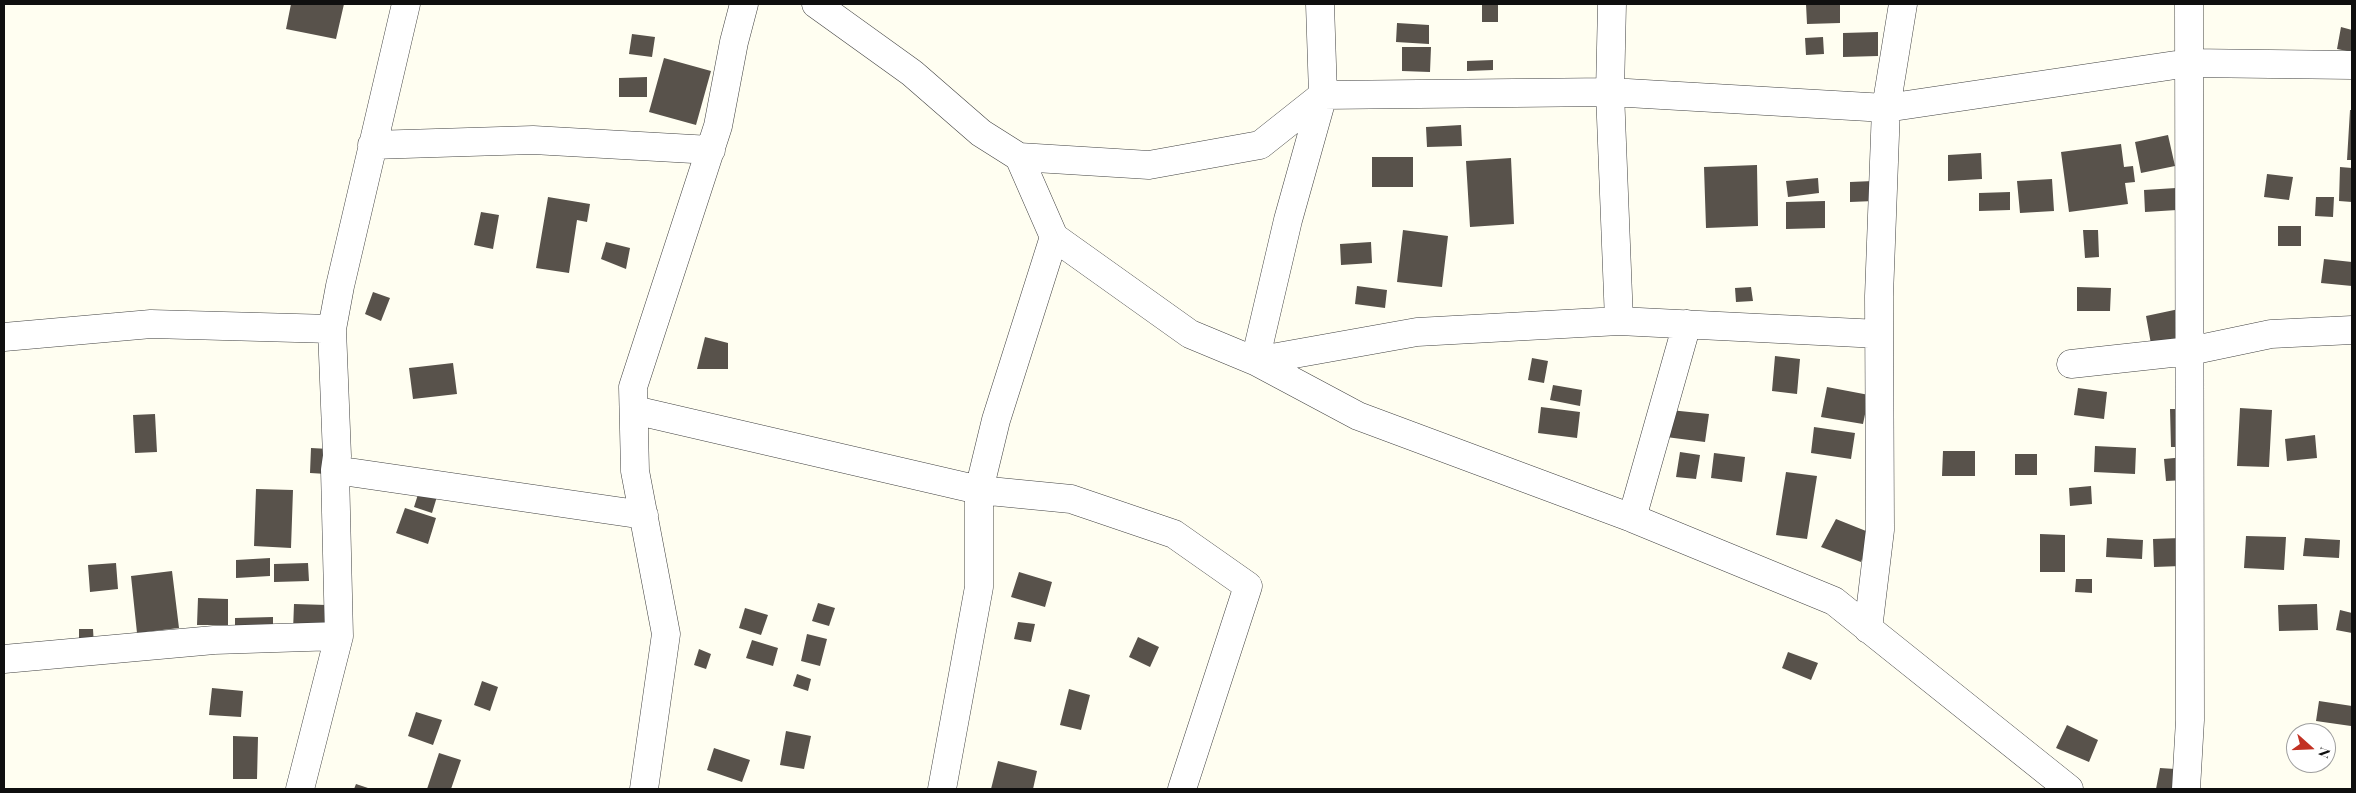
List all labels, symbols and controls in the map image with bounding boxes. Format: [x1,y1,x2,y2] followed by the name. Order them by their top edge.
[2286,723,2336,773] north arrow
[2314,745,2335,761] text: N

